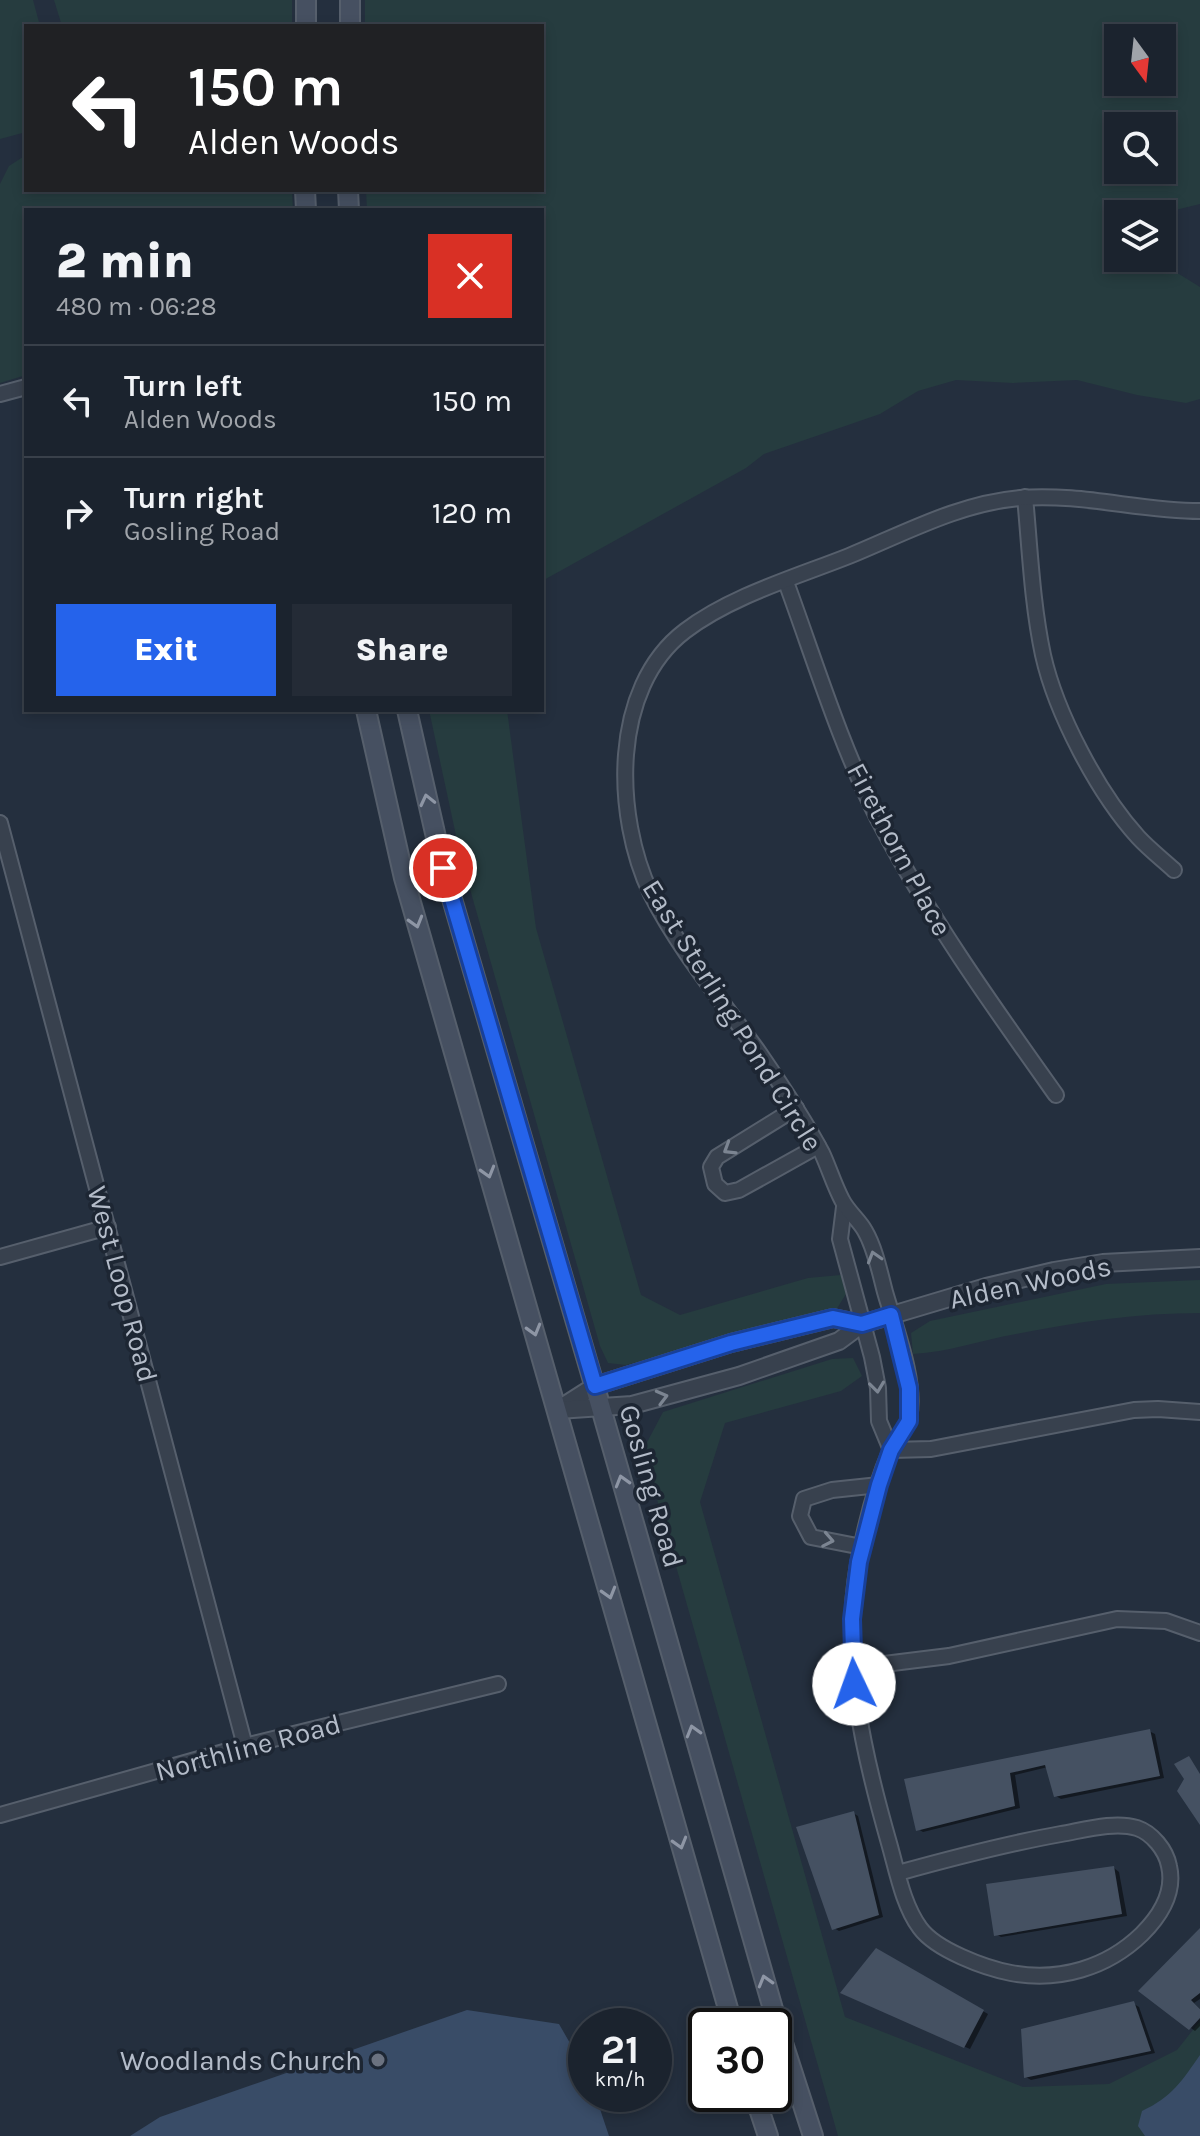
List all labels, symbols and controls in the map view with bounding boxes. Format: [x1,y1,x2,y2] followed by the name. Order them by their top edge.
[1104,24,1176,96] north arrow
[1104,24,1176,272] map controls
[188,54,343,119] text: 150 m
[56,56,160,160] icon: left
[1104,112,1176,184] button: search
[188,121,399,163] text: Alden Woods
[1104,200,1176,272] button: layers
[56,233,194,289] text: 2 min
[428,234,512,318] button: close
[56,291,217,322] text: 480 m · 06:28
[124,368,242,404] text: Turn left
[56,379,100,423] icon: left
[432,383,512,419] text: 150 m
[124,404,277,435] text: Alden Woods
[124,480,264,516] text: Turn right
[56,491,100,535] icon: right
[432,495,512,531] text: 120 m
[124,516,280,547] text: Gosling Road
[56,604,276,696] button: Exit
[292,604,512,696] button: Share
[840,757,959,942] street label: Firethorn Place
[419,793,436,807] one-way arrow
[409,834,477,902] pin
[421,846,465,890] icon: arrive
[635,873,830,1157] street label: East Sterling Pond Circle
[407,915,424,929] one-way arrow
[723,1140,738,1155] one-way arrow
[479,1165,495,1178] one-way arrow
[80,1183,165,1386] street label: West Loop Road
[946,1249,1114,1316] street label: Alden Woods
[867,1251,883,1265] one-way arrow
[525,1322,541,1336] one-way arrow
[868,1380,885,1394] one-way arrow
[655,1389,669,1406] one-way arrow
[612,1401,691,1571] street label: Gosling Road
[615,1475,631,1489] one-way arrow
[821,1531,834,1548] one-way arrow
[600,1586,616,1600] one-way arrow
[812,1642,896,1726] position arrow
[152,1707,344,1788] street label: Northline Road
[686,1725,703,1739] one-way arrow
[670,1836,687,1850] one-way arrow
[758,1975,774,1989] one-way arrow
[688,2008,792,2112] speed limit sign: 30
[601,2026,639,2073] text: 21
[120,2044,362,2077] place label: Woodlands Church
[369,2051,387,2069] marker: Woodlands Church
[595,2068,645,2091] text: km/h

